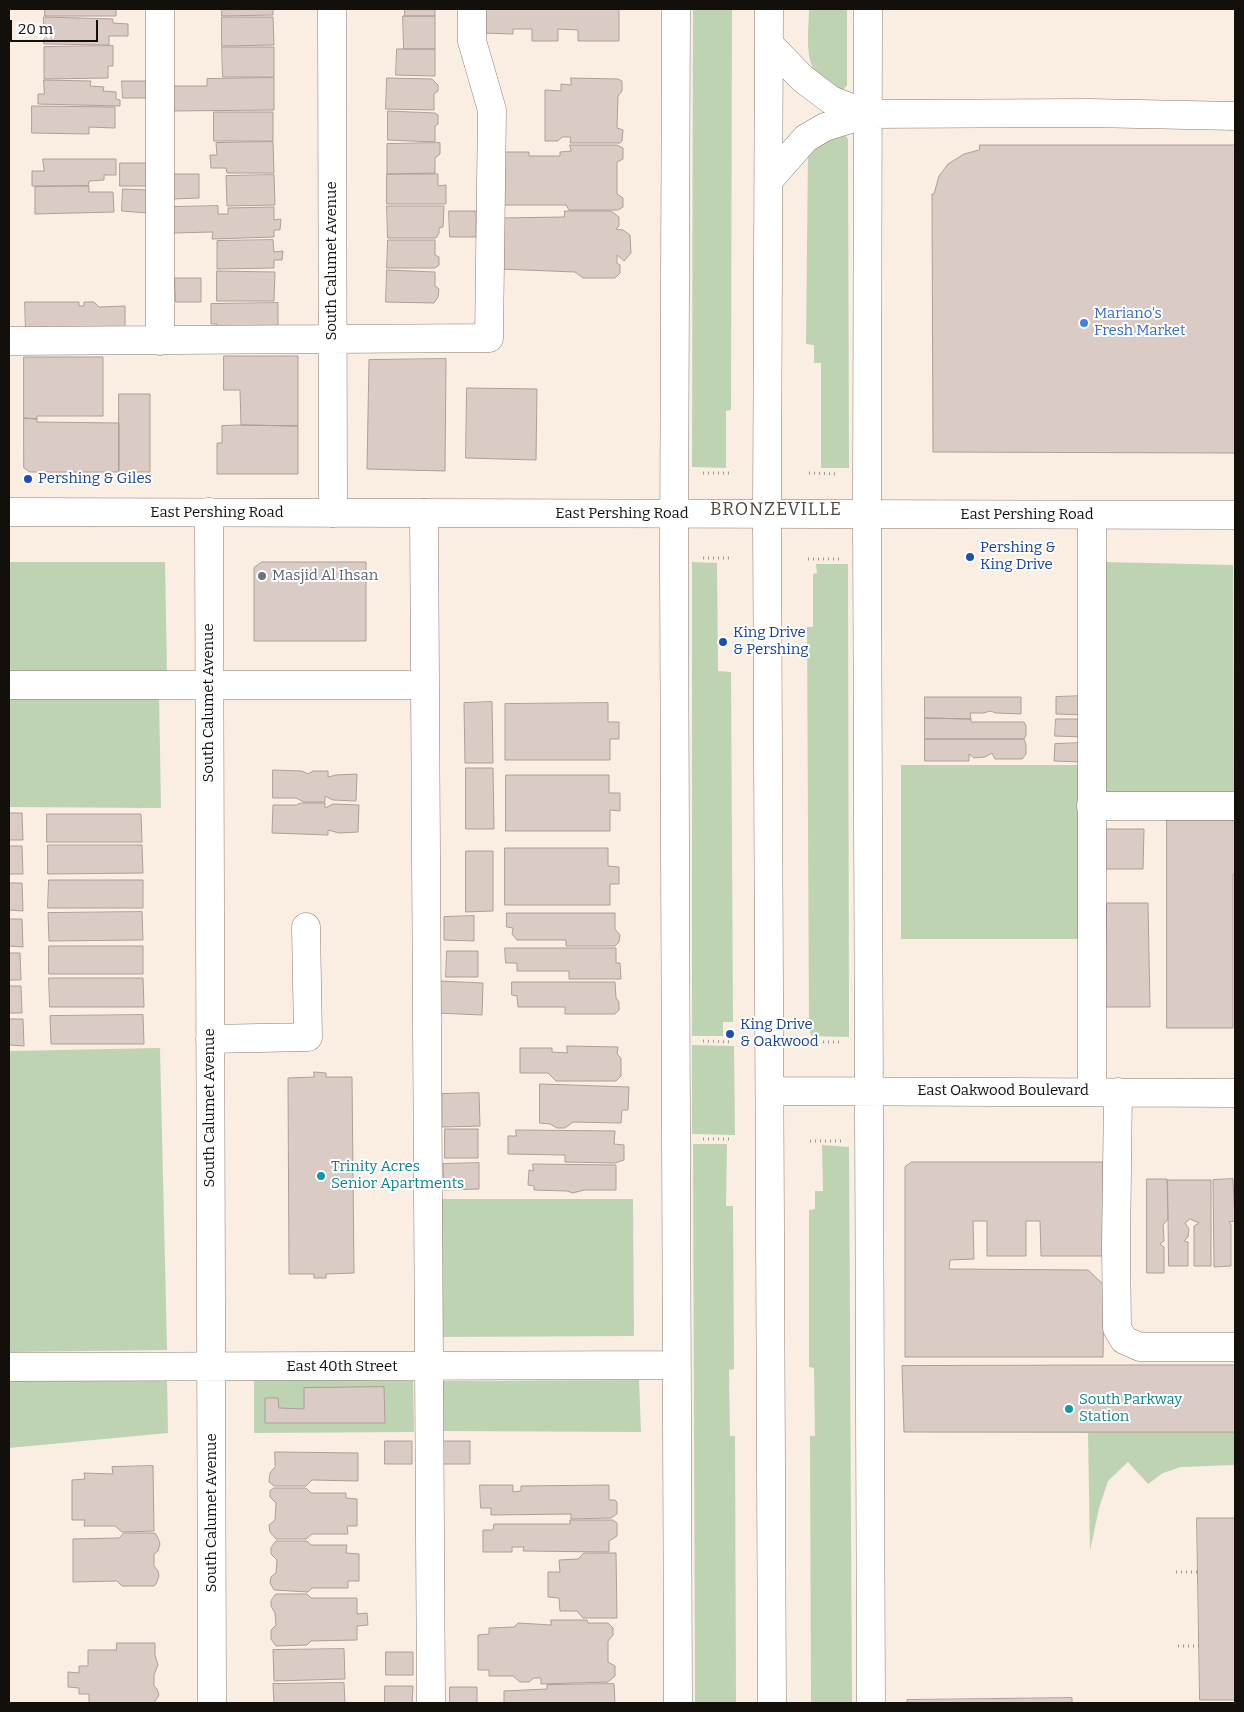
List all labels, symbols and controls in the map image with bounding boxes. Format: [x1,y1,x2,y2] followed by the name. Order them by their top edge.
[12,10,100,42] scale bar
[18,20,53,38] text: 20 m
[323,181,341,341] street label: South Calumet Avenue
[1094,305,1185,340] place label: Mariano's Fresh Market
[1078,317,1090,329] marker: Mariano's Fresh Market
[38,470,152,488] place label: Pershing & Giles
[22,473,34,485] marker: Pershing & Giles
[709,499,843,521] district label: BRONZEVILLE
[150,504,284,522] street label: East Pershing Road
[555,505,689,523] street label: East Pershing Road
[960,506,1094,524] street label: East Pershing Road
[980,539,1056,574] place label: Pershing & King Drive
[964,551,976,563] marker: Pershing & King Drive
[272,567,378,585] place label: Masjid Al Ihsan
[256,570,268,582] marker: Masjid Al Ihsan
[200,623,218,783] street label: South Calumet Avenue
[733,624,809,659] place label: King Drive & Pershing
[717,636,729,648] marker: King Drive & Pershing
[740,1016,819,1051] place label: King Drive & Oakwood
[201,1028,219,1188] street label: South Calumet Avenue
[724,1028,736,1040] marker: King Drive & Oakwood
[917,1082,1089,1100] street label: East Oakwood Boulevard
[331,1158,464,1193] place label: Trinity Acres Senior Apartments
[315,1170,327,1182] marker: Trinity Acres Senior Apartments
[286,1358,398,1376] street label: East 40th Street
[1079,1391,1182,1426] place label: South Parkway Station
[1063,1403,1075,1415] marker: South Parkway Station
[203,1433,221,1593] street label: South Calumet Avenue

